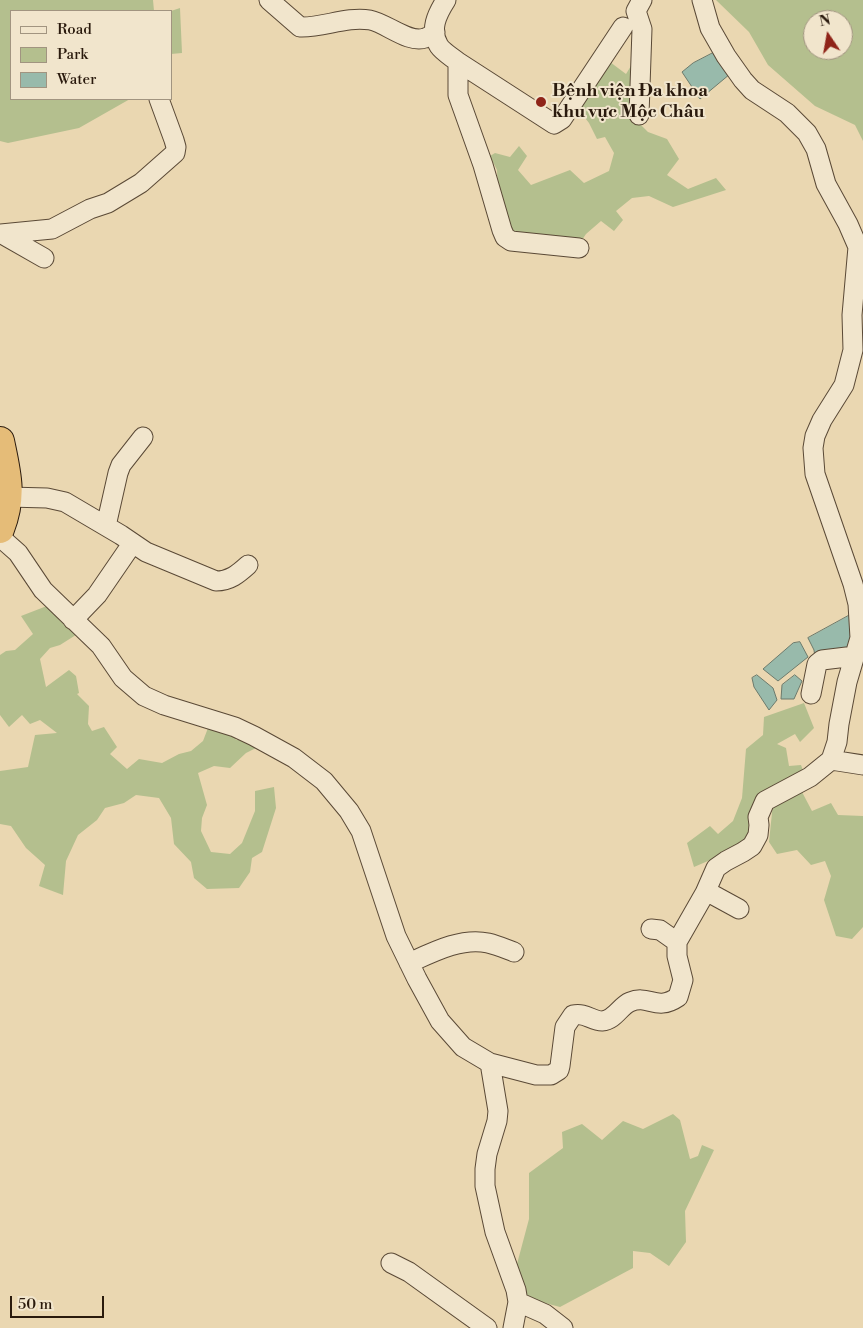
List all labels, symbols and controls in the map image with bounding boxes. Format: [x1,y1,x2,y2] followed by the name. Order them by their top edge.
[10,10,172,100] legend
[803,10,853,60] north arrow
[818,11,832,31] text: N
[57,20,92,39] text: Road
[57,45,88,64] text: Park
[57,70,96,89] text: Water
[552,81,708,124] place label: Bệnh viện Đa khoa khu vực Mộc Châu
[534,95,548,109] marker: Bệnh viện Đa khoa khu vực Mộc Châu
[12,1286,106,1318] scale bar
[18,1295,52,1314] text: 50 m

